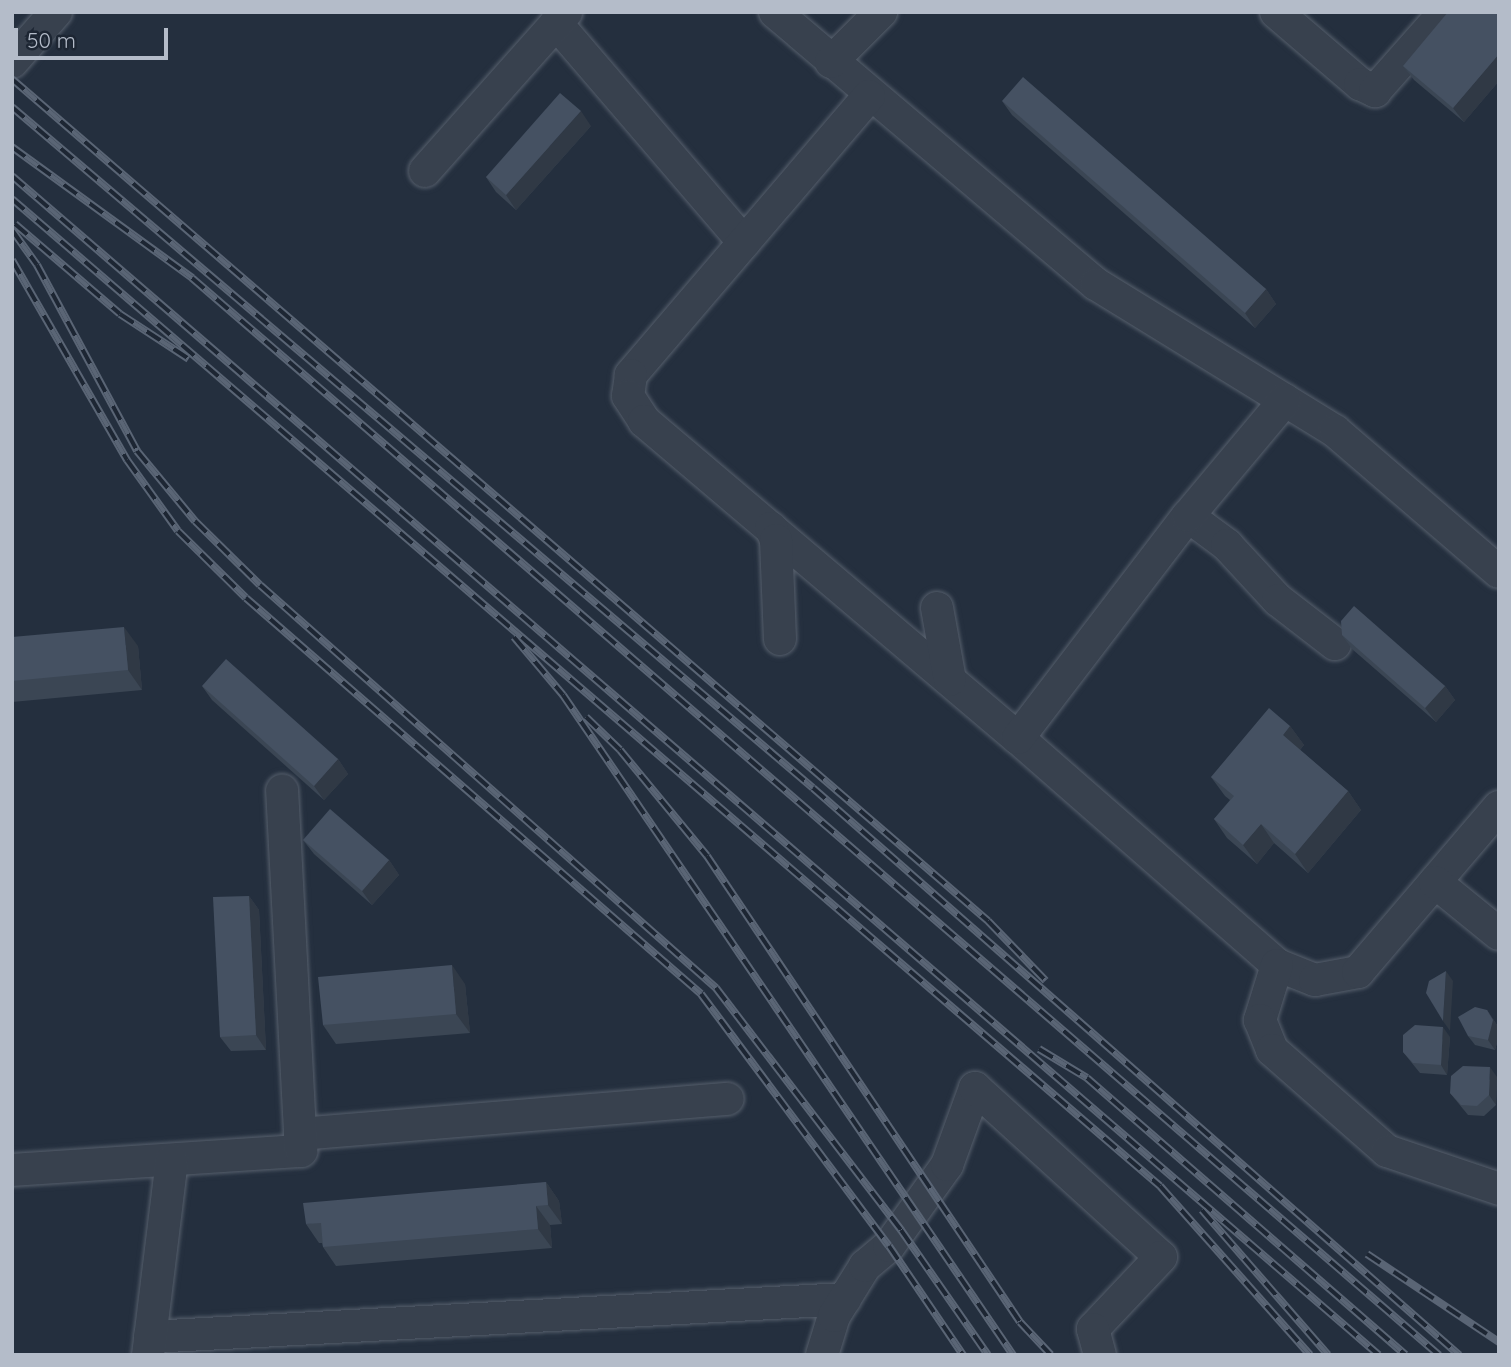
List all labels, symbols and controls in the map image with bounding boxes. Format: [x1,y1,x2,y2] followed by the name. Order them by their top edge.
[18,14,172,58] scale bar
[27,27,76,53] text: 50 m

